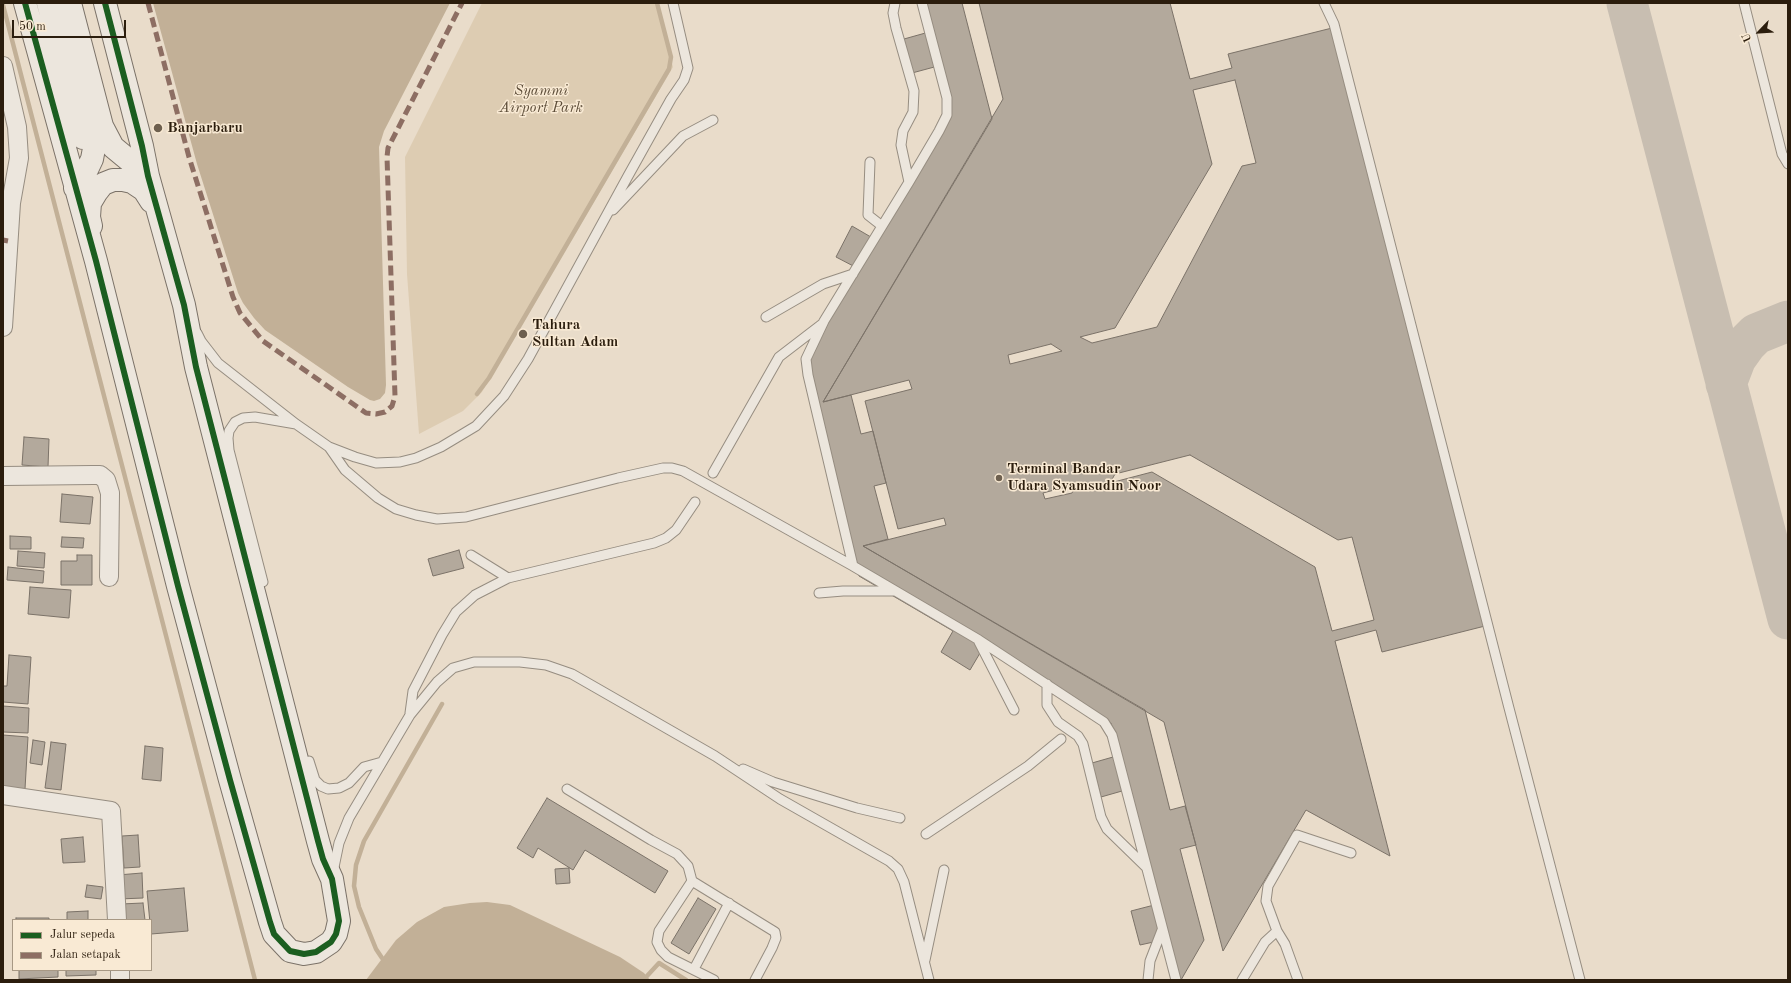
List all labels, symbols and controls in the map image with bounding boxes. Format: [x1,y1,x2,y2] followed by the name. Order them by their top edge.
[14,12,128,38] scale bar
[1739,12,1779,52] north arrow
[19,21,46,33] text: 50 m
[1741,31,1755,44] text: U
[499,82,583,117] park label: Syammi Airport Park
[167,119,243,137] place label: Banjarbaru
[152,122,164,134] marker: Banjarbaru
[532,316,618,351] place label: Tahura Sultan Adam
[517,328,529,340] marker: Tahura Sultan Adam
[1007,460,1161,495] place label: Terminal Bandar Udara Syamsudin Noor
[994,473,1004,483] marker: Terminal Bandar Udara Syamsudin Noor
[12,919,152,971] legend
[50,929,115,941] text: Jalur sepeda
[50,949,121,961] text: Jalan setapak

